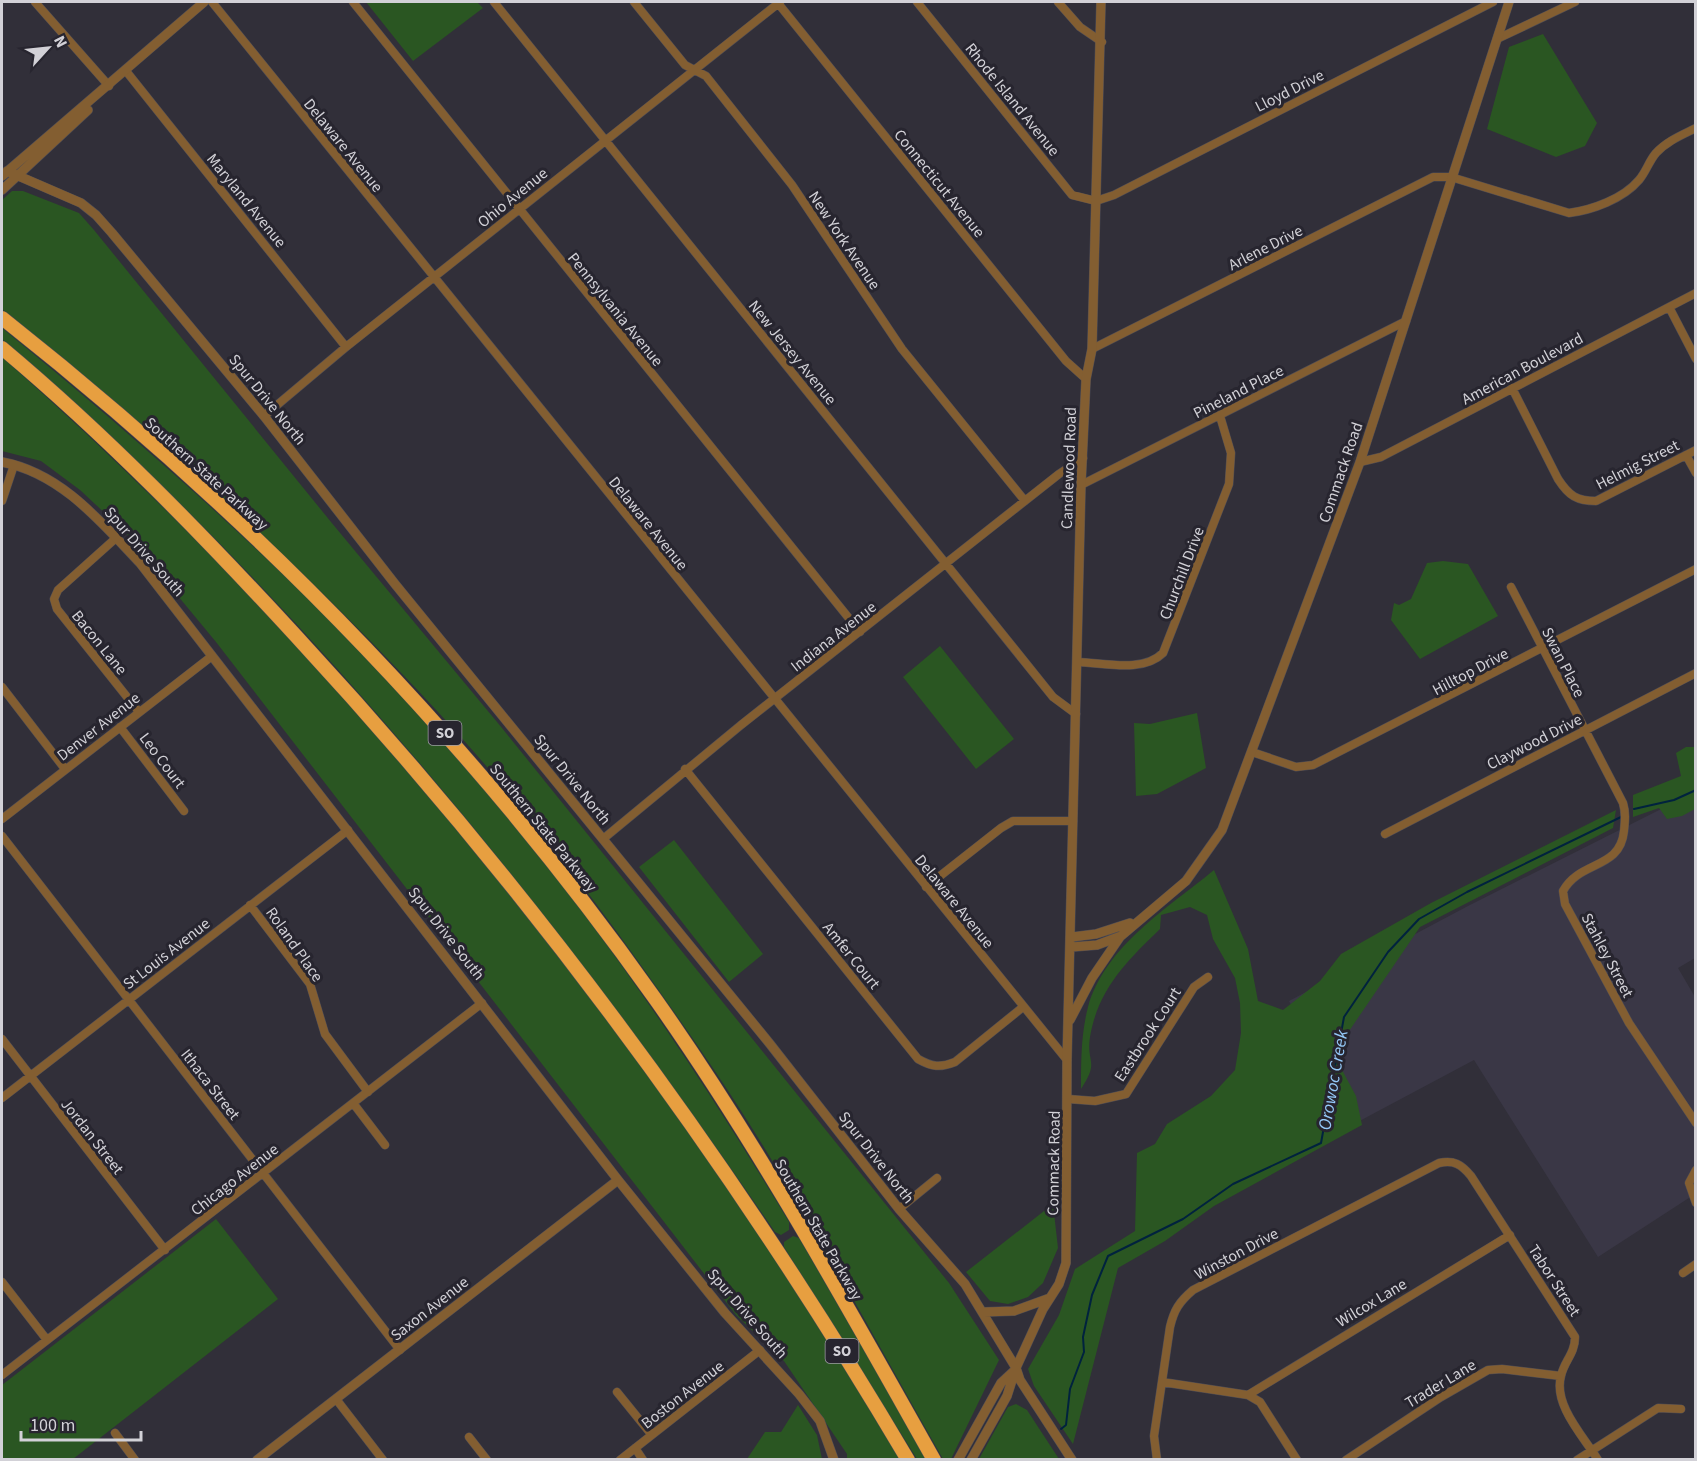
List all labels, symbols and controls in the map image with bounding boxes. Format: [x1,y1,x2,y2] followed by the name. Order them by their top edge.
[18,18,78,78] north arrow
[48,32,73,51] text: N
[960,38,1065,161] street label: Rhode Island Avenue
[1251,64,1328,118] street label: Lloyd Drive
[298,94,388,197] street label: Delaware Avenue
[889,125,990,243] street label: Connecticut Avenue
[201,149,291,252] street label: Maryland Avenue
[473,163,552,233] street label: Ohio Avenue
[803,187,885,294] street label: New York Avenue
[1224,220,1307,276] street label: Arlene Drive
[562,248,668,371] street label: Pennsylvania Avenue
[743,296,841,410] street label: New Jersey Avenue
[1458,328,1587,410] street label: American Boulevard
[224,349,311,450] street label: Spur Drive North
[1189,360,1287,424] street label: Pineland Place
[1056,407,1082,529] street label: Candlewood Road
[140,412,273,536] street label: Southern State Parkway
[1313,419,1368,526] street label: Commack Road
[1592,434,1684,495] street label: Helmig Street
[603,472,693,575] street label: Delaware Avenue
[99,502,190,601] street label: Spur Drive South
[1154,524,1210,623] street label: Churchill Drive
[786,596,881,677] street label: Indiana Avenue
[66,606,132,680] street label: Bacon Lane
[1536,624,1590,701] street label: Swan Place
[1429,643,1512,701] street label: Hilltop Drive
[52,687,145,766] street label: Denver Avenue
[1483,708,1586,775] street label: Claywood Drive
[428,721,462,745] road number: SO
[134,728,191,794] street label: Leo Court
[529,729,616,830] street label: Spur Drive North
[484,759,602,897] street label: Southern State Parkway
[909,850,999,953] street label: Delaware Avenue
[403,882,490,985] street label: Spur Drive South
[260,903,328,986] street label: Roland Place
[1576,909,1639,1002] street label: Stahley Street
[119,913,215,995] street label: St Louis Avenue
[817,917,886,994] street label: Amfer Court
[1109,983,1187,1086] street label: Eastbrook Court
[1312,1027,1355,1132] water label: Orowoc Creek
[175,1044,245,1125] street label: Ithaca Street
[56,1094,129,1180] street label: Jordan Street
[833,1107,919,1208] street label: Spur Drive North
[1042,1110,1066,1216] street label: Commack Road
[186,1138,283,1221] street label: Chicago Avenue
[769,1155,868,1305] street label: Southern State Parkway
[1191,1223,1282,1285] street label: Winston Drive
[1523,1240,1586,1321] street label: Tabor Street
[702,1264,793,1363] street label: Spur Drive South
[386,1271,473,1346] street label: Saxon Avenue
[1332,1273,1411,1333] street label: Wilcox Lane
[826,1339,858,1363] road number: SO
[1401,1354,1480,1414] street label: Trader Lane
[637,1355,729,1434] street label: Boston Avenue
[21,1404,141,1442] scale bar
[30,1413,75,1438] text: 100 m

